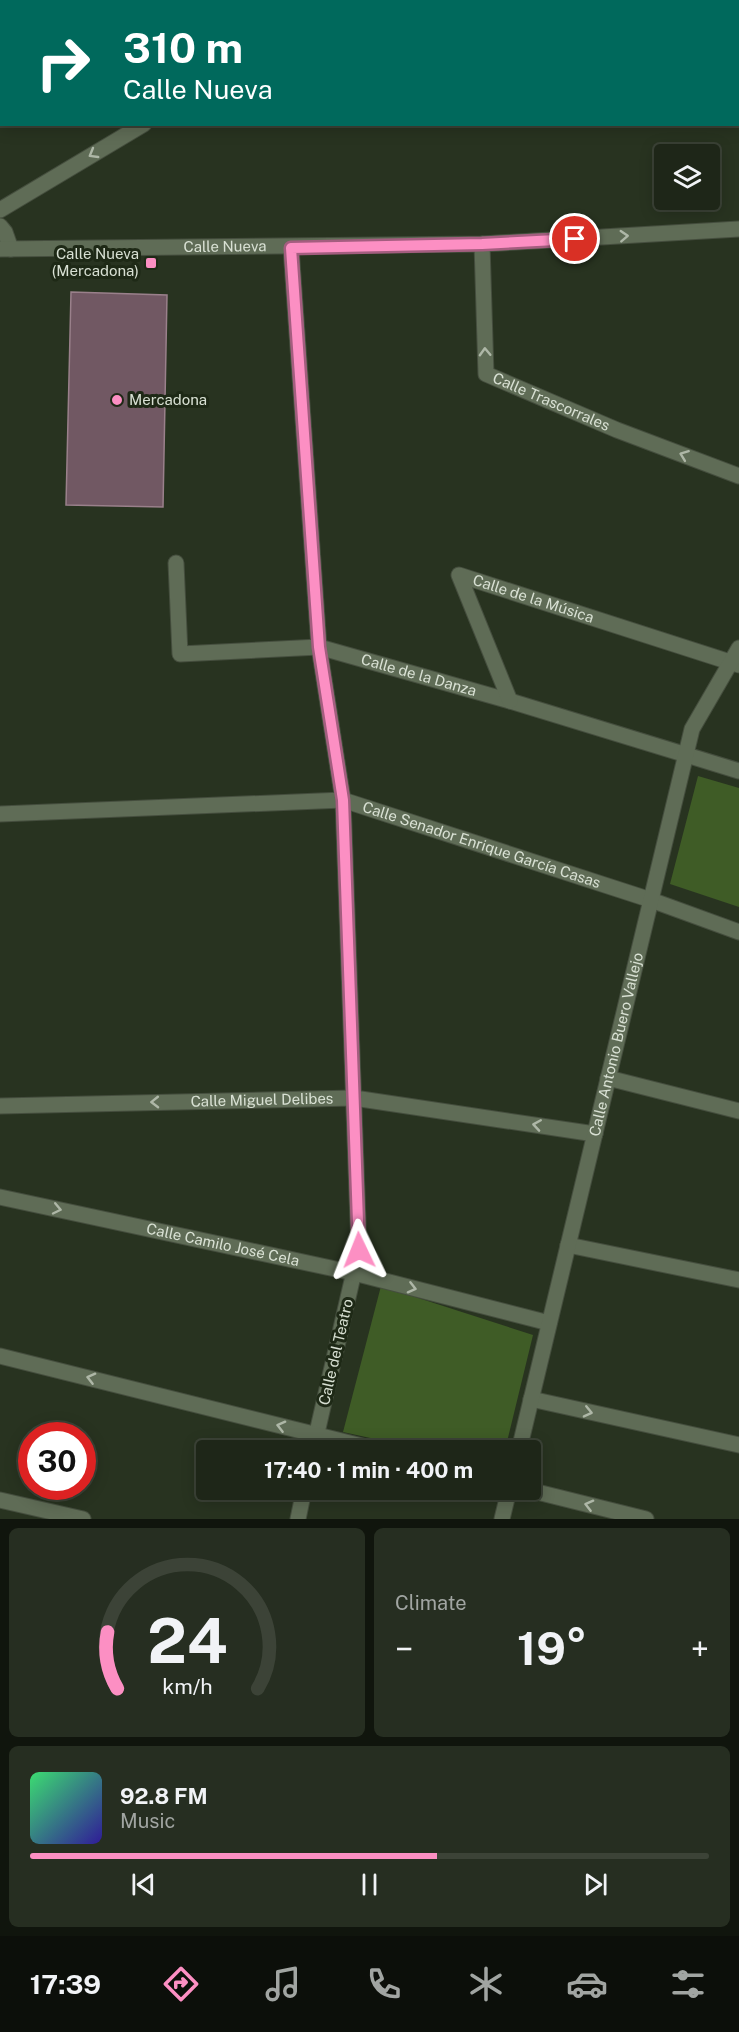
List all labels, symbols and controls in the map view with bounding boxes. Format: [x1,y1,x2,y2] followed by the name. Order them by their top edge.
[123,23,243,72] text: 310 m
[24,24,102,102] icon: right
[123,73,273,105] text: Calle Nueva
[654,144,720,210] map controls
[654,144,720,210] button: layers
[89,147,99,158] one-way arrow
[549,213,600,264] pin
[558,222,591,255] icon: arrive
[619,230,628,243] one-way arrow
[183,237,267,255] street label: Calle Nueva
[52,245,139,279] place label: Calle Nueva (Mercadona)
[144,256,158,270] marker: Calle Nueva (Mercadona)
[479,347,492,356] one-way arrow
[490,369,612,434] street label: Calle Trascorrales
[129,391,207,408] place label: Mercadona
[110,393,124,407] marker: Mercadona
[680,450,690,463] one-way arrow
[471,571,596,626] street label: Calle de la Música
[359,650,479,699] street label: Calle de la Danza
[361,798,603,891] street label: Calle Senador Enrique García Casas
[586,951,646,1138] street label: Calle Antonio Buero Vallejo
[190,1089,334,1110] street label: Calle Miguel Delibes
[150,1096,159,1109] one-way arrow
[532,1120,541,1132] one-way arrow
[52,1202,62,1215] one-way arrow
[327,1218,391,1282] position arrow
[145,1220,301,1269] street label: Calle Camilo José Cela
[406,1280,416,1293] one-way arrow
[315,1297,356,1407] street label: Calle del Teatro
[87,1373,97,1386] one-way arrow
[583,1405,593,1418] one-way arrow
[276,1420,286,1433] one-way arrow
[18,1422,96,1500] speed limit sign: 30
[264,1457,473,1483] text: 17:40 · 1 min · 400 m
[585,1499,595,1512] one-way arrow
[395,1591,467,1615] text: Climate
[147,1604,227,1677] text: 24
[517,1622,587,1675] text: 19°
[395,1630,413,1668] text: −
[691,1630,709,1668] text: +
[162,1675,212,1700] text: km/h
[120,1783,208,1809] text: 92.8 FM
[120,1809,175,1833] text: Music
[127,1868,160,1901] icon: previous
[353,1868,386,1901] icon: pause
[579,1868,612,1901] icon: next
[160,1963,202,2005] icon: directions
[262,1963,304,2005] icon: music
[363,1963,405,2005] icon: phone
[465,1963,507,2005] icon: climate
[566,1963,608,2005] icon: car
[667,1963,709,2005] icon: filters
[30,1968,101,2000] text: 17:39

